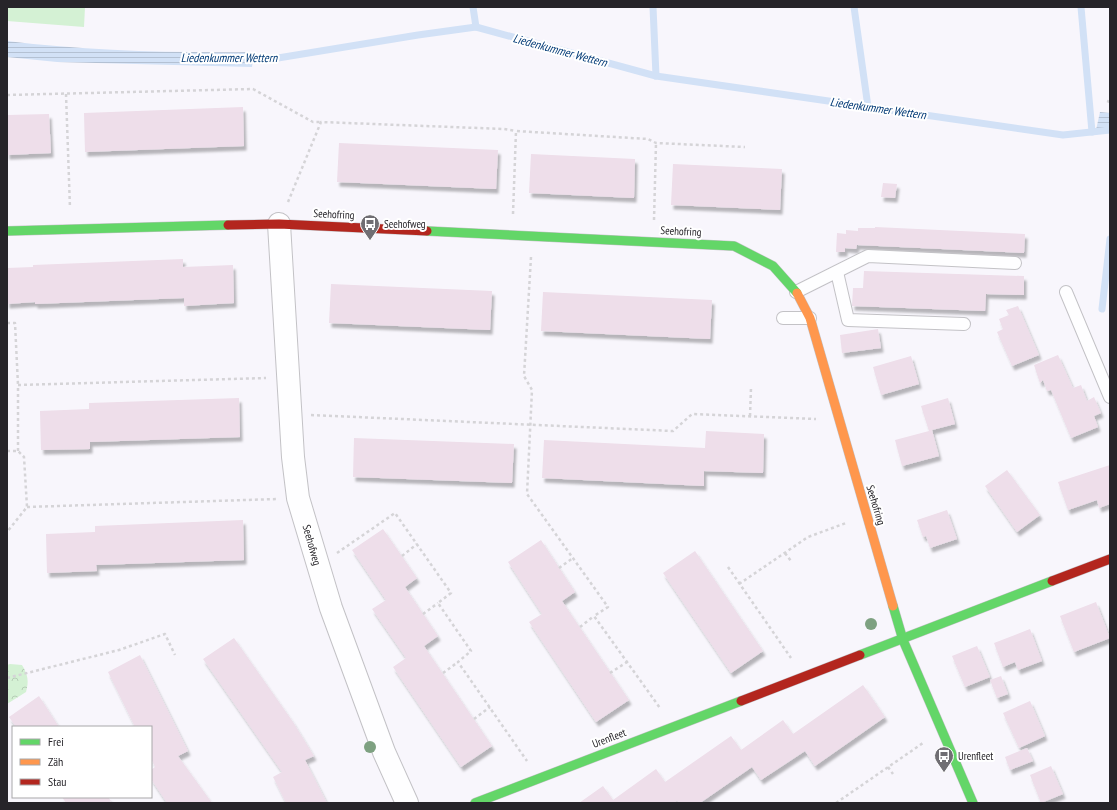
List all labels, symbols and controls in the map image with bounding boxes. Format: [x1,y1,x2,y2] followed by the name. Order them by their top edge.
[511,30,609,70] water label: Liedenkummer Wettern
[181,50,278,65] water label: Liedenkummer Wettern
[829,94,928,122] water label: Liedenkummer Wettern
[313,206,355,222] street label: Seehofring
[359,213,381,241] bus stop icon: Seehofweg
[384,217,426,231] place label: Seehofweg
[660,223,702,239] street label: Seehofring
[863,483,889,527] street label: Seehofring
[300,523,325,567] street label: Seehofweg
[590,725,628,751] street label: Urenfleet
[12,726,152,798] legend
[48,734,64,749] text: Frei
[933,745,955,773] bus stop icon: Urenfleet
[958,749,993,763] place label: Urenfleet
[48,754,63,769] text: Zäh
[48,774,66,789] text: Stau

